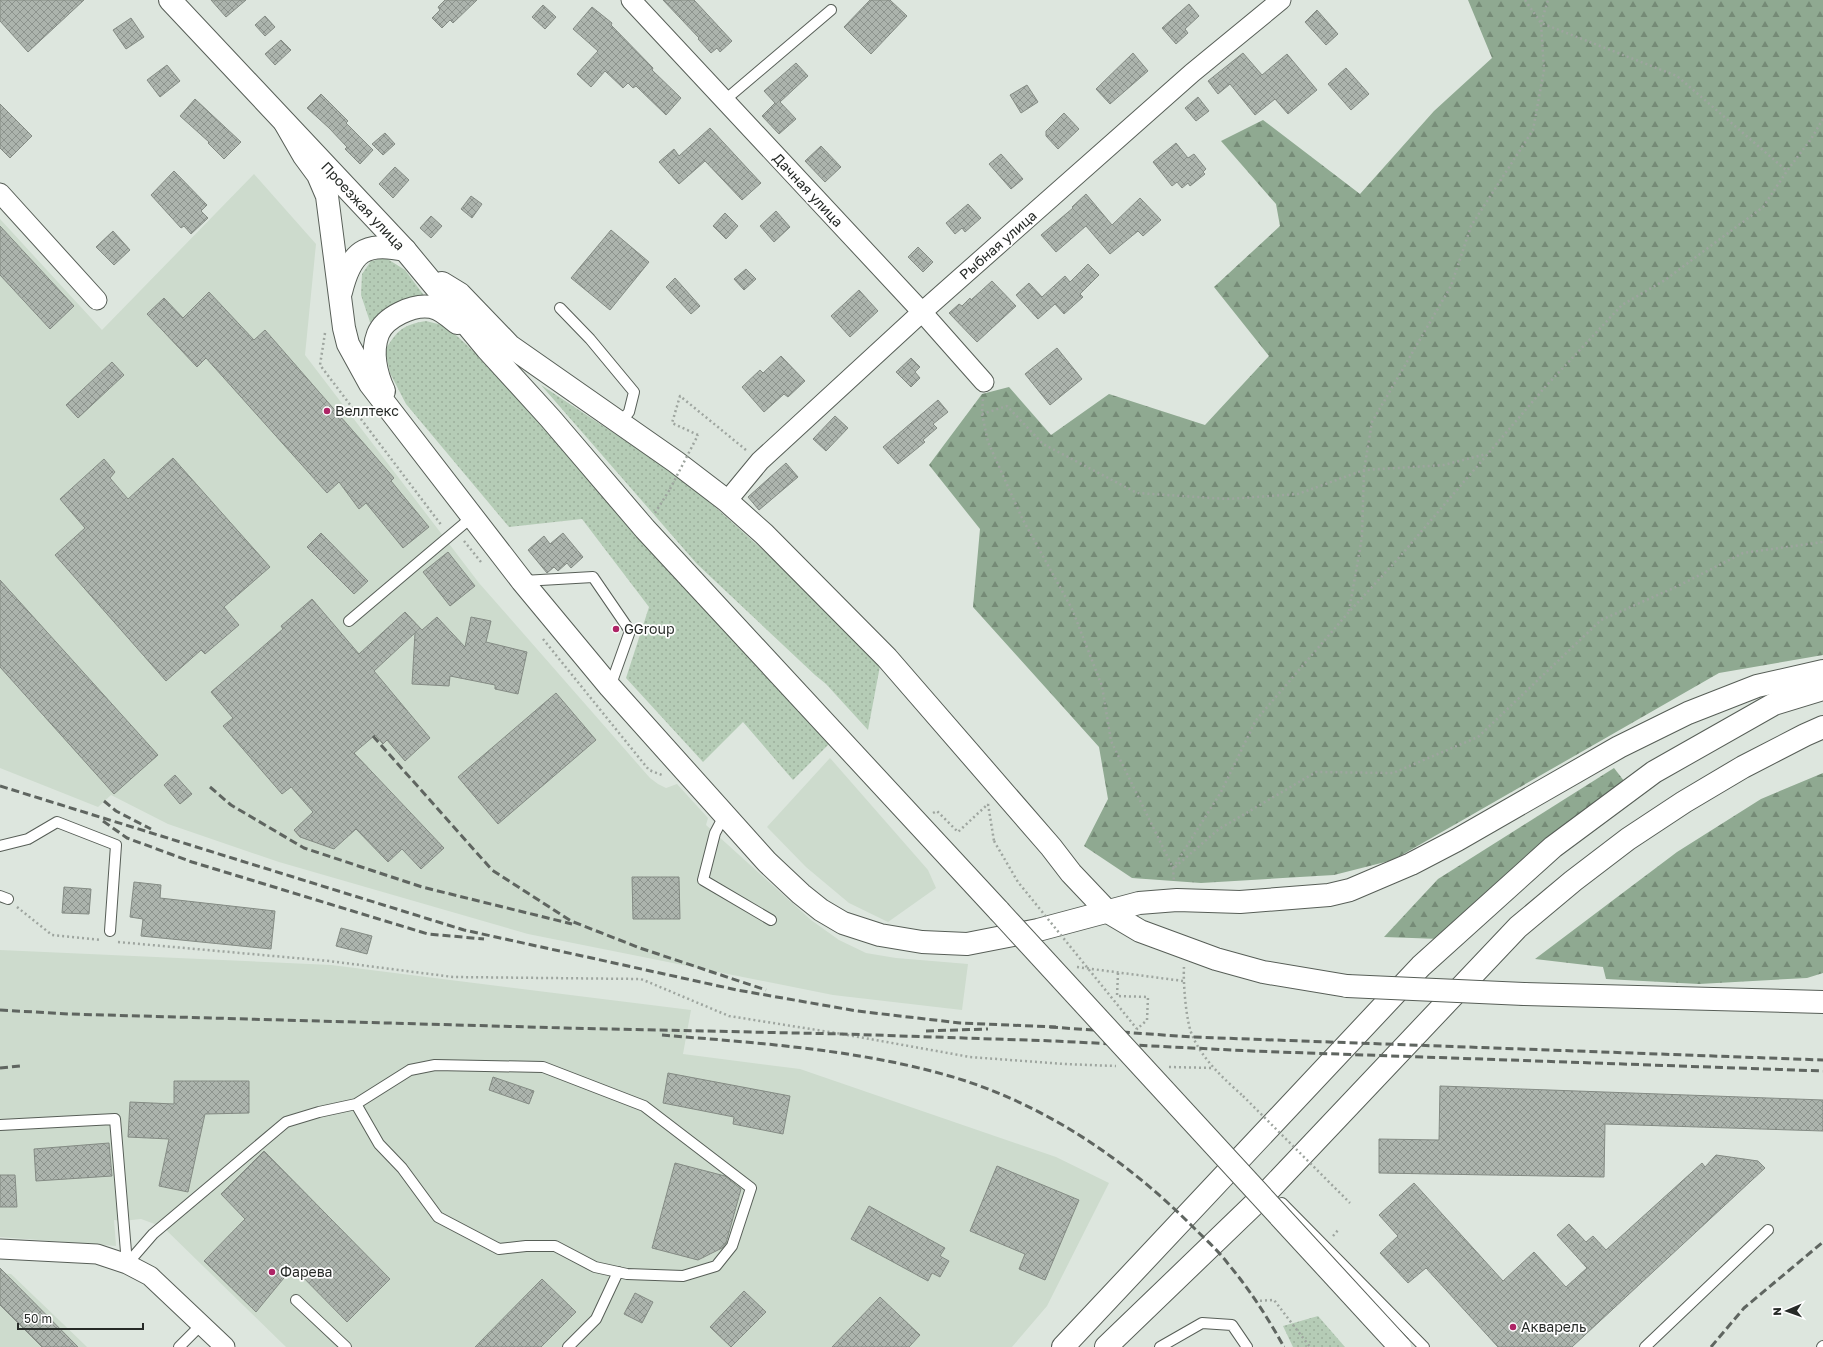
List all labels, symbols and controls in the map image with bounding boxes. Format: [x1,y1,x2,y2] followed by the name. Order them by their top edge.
[770,149,847,230] street label: Дачная улица
[318,158,409,253] street label: Проезжая улица
[956,206,1040,283] street label: Рыбная улица
[335,402,399,419] place label: Веллтекс
[322,406,332,416] marker: Веллтекс
[624,620,675,637] place label: GGroup
[611,624,621,634] marker: GGroup
[280,1263,333,1280] place label: Фарева
[267,1267,277,1277] marker: Фарева
[1767,1291,1807,1331] north arrow
[18,1305,143,1331] scale bar
[1770,1307,1783,1316] text: N
[24,1311,52,1326] text: 50 m
[1521,1318,1586,1335] place label: Акварель
[1508,1322,1518,1332] marker: Акварель

